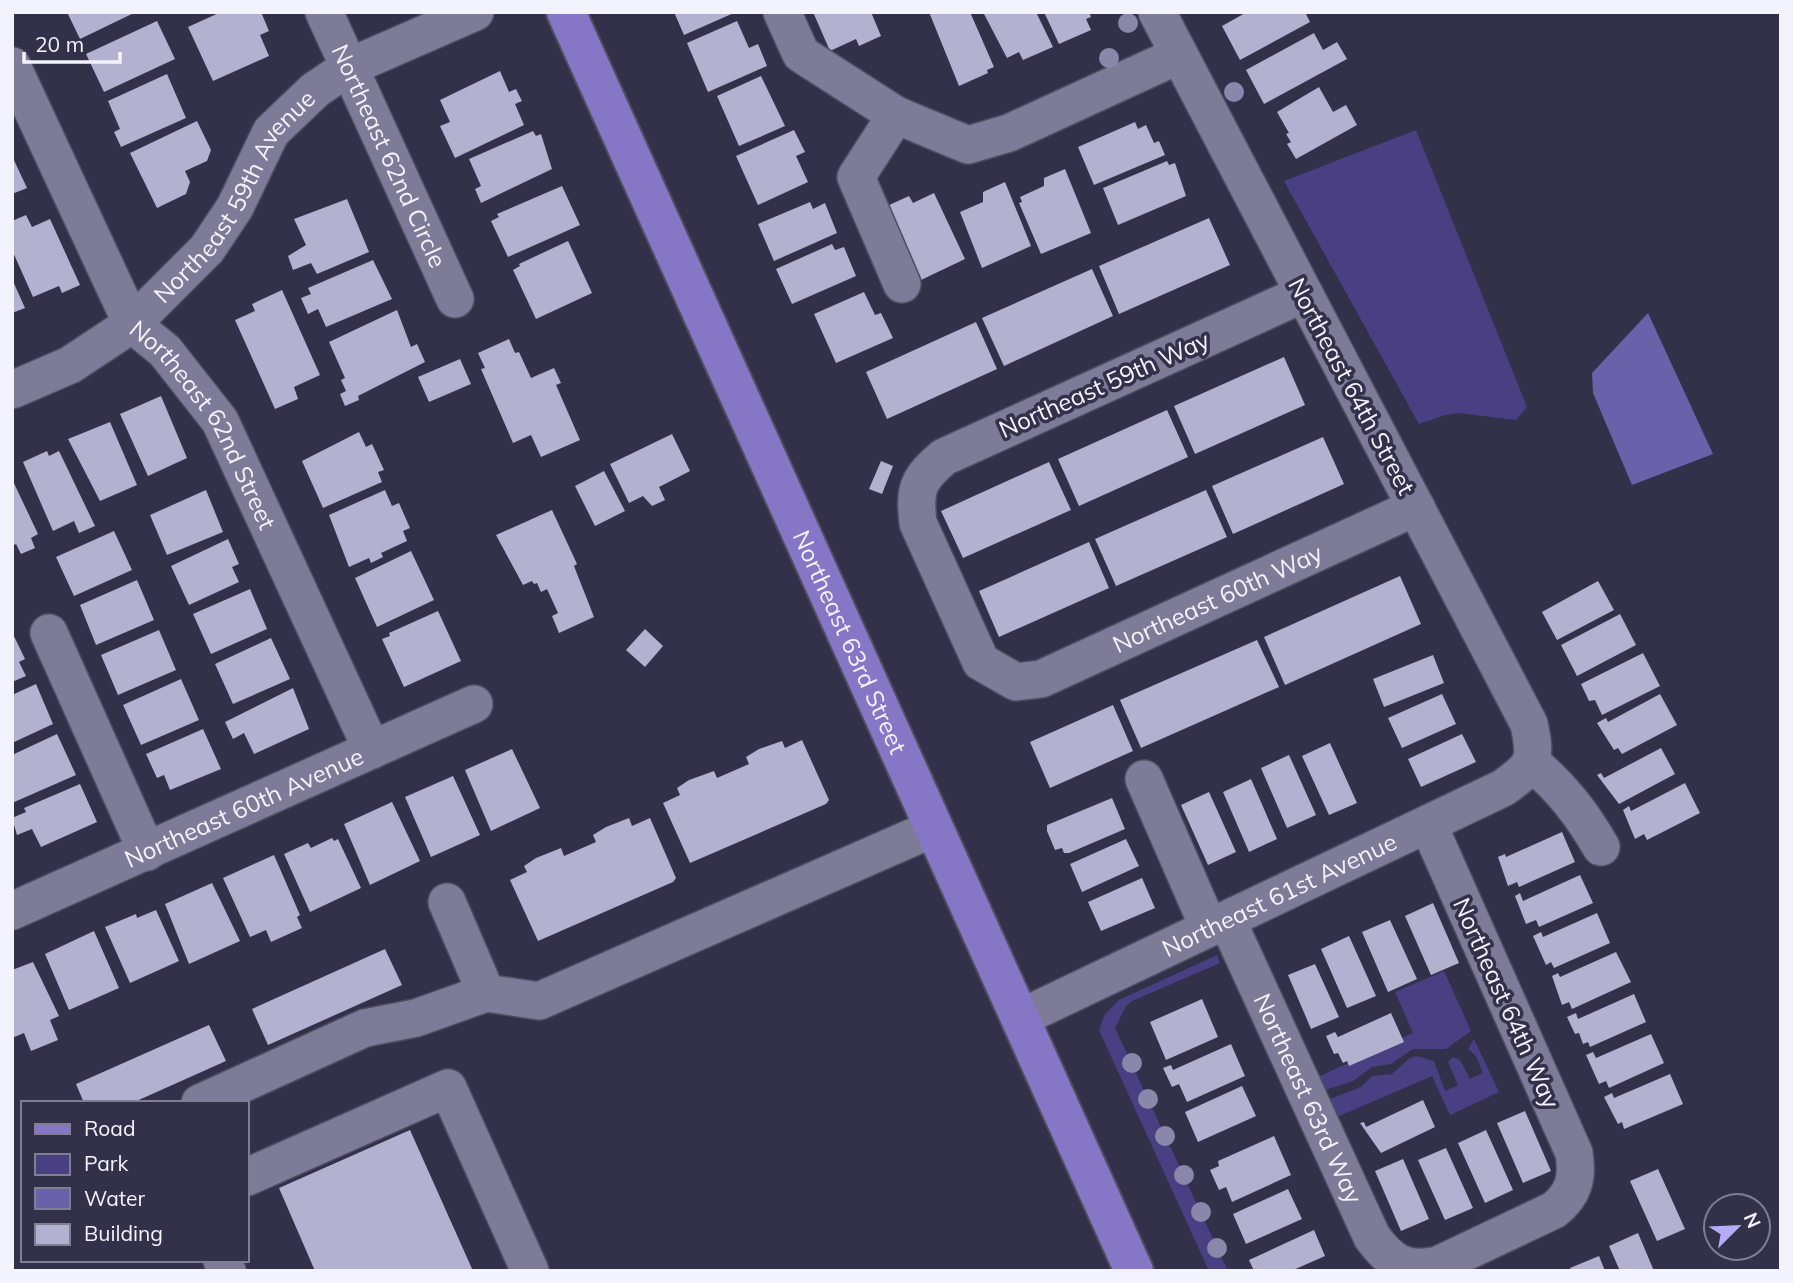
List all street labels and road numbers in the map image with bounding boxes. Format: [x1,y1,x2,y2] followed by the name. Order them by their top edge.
[326,39,454,272] street label: Northeast 62nd Circle
[147,83,321,309] street label: Northeast 59th Avenue
[1282,272,1422,500] street label: Northeast 64th Street
[124,314,283,534] street label: Northeast 62nd Street
[994,324,1214,444] street label: Northeast 59th Way
[787,525,914,758] street label: Northeast 63rd Street
[1108,537,1327,659] street label: Northeast 60th Way
[120,741,368,874] street label: Northeast 60th Avenue
[1157,826,1401,963] street label: Northeast 61st Avenue
[1447,893,1567,1113] street label: Northeast 64th Way
[1248,988,1370,1208] street label: Northeast 63rd Way

